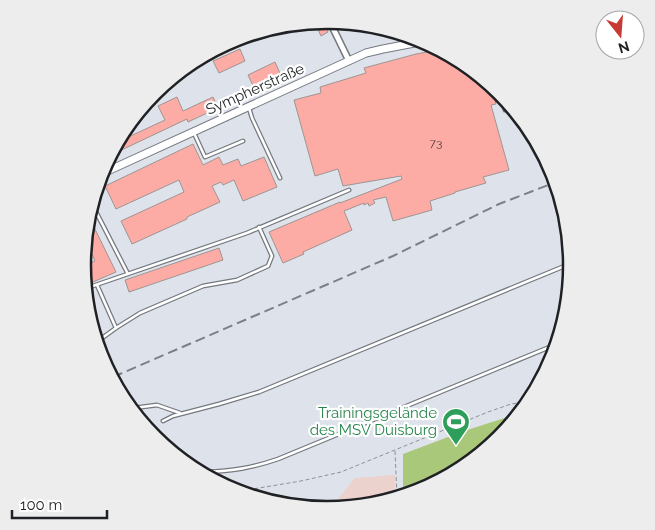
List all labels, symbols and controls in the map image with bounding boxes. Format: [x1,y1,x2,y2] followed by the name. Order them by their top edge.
[595,10,645,60] north arrow
[616,38,631,57] text: N
[203,59,307,119] street label: Sympherstraße
[430,136,442,150] house number: 73
[310,404,437,439] place label: Trainingsgelände des MSV Duisburg
[441,407,471,446] sports icon: Trainingsgelände des MSV Duisburg
[12,488,108,520] scale bar
[20,496,62,514] text: 100 m

